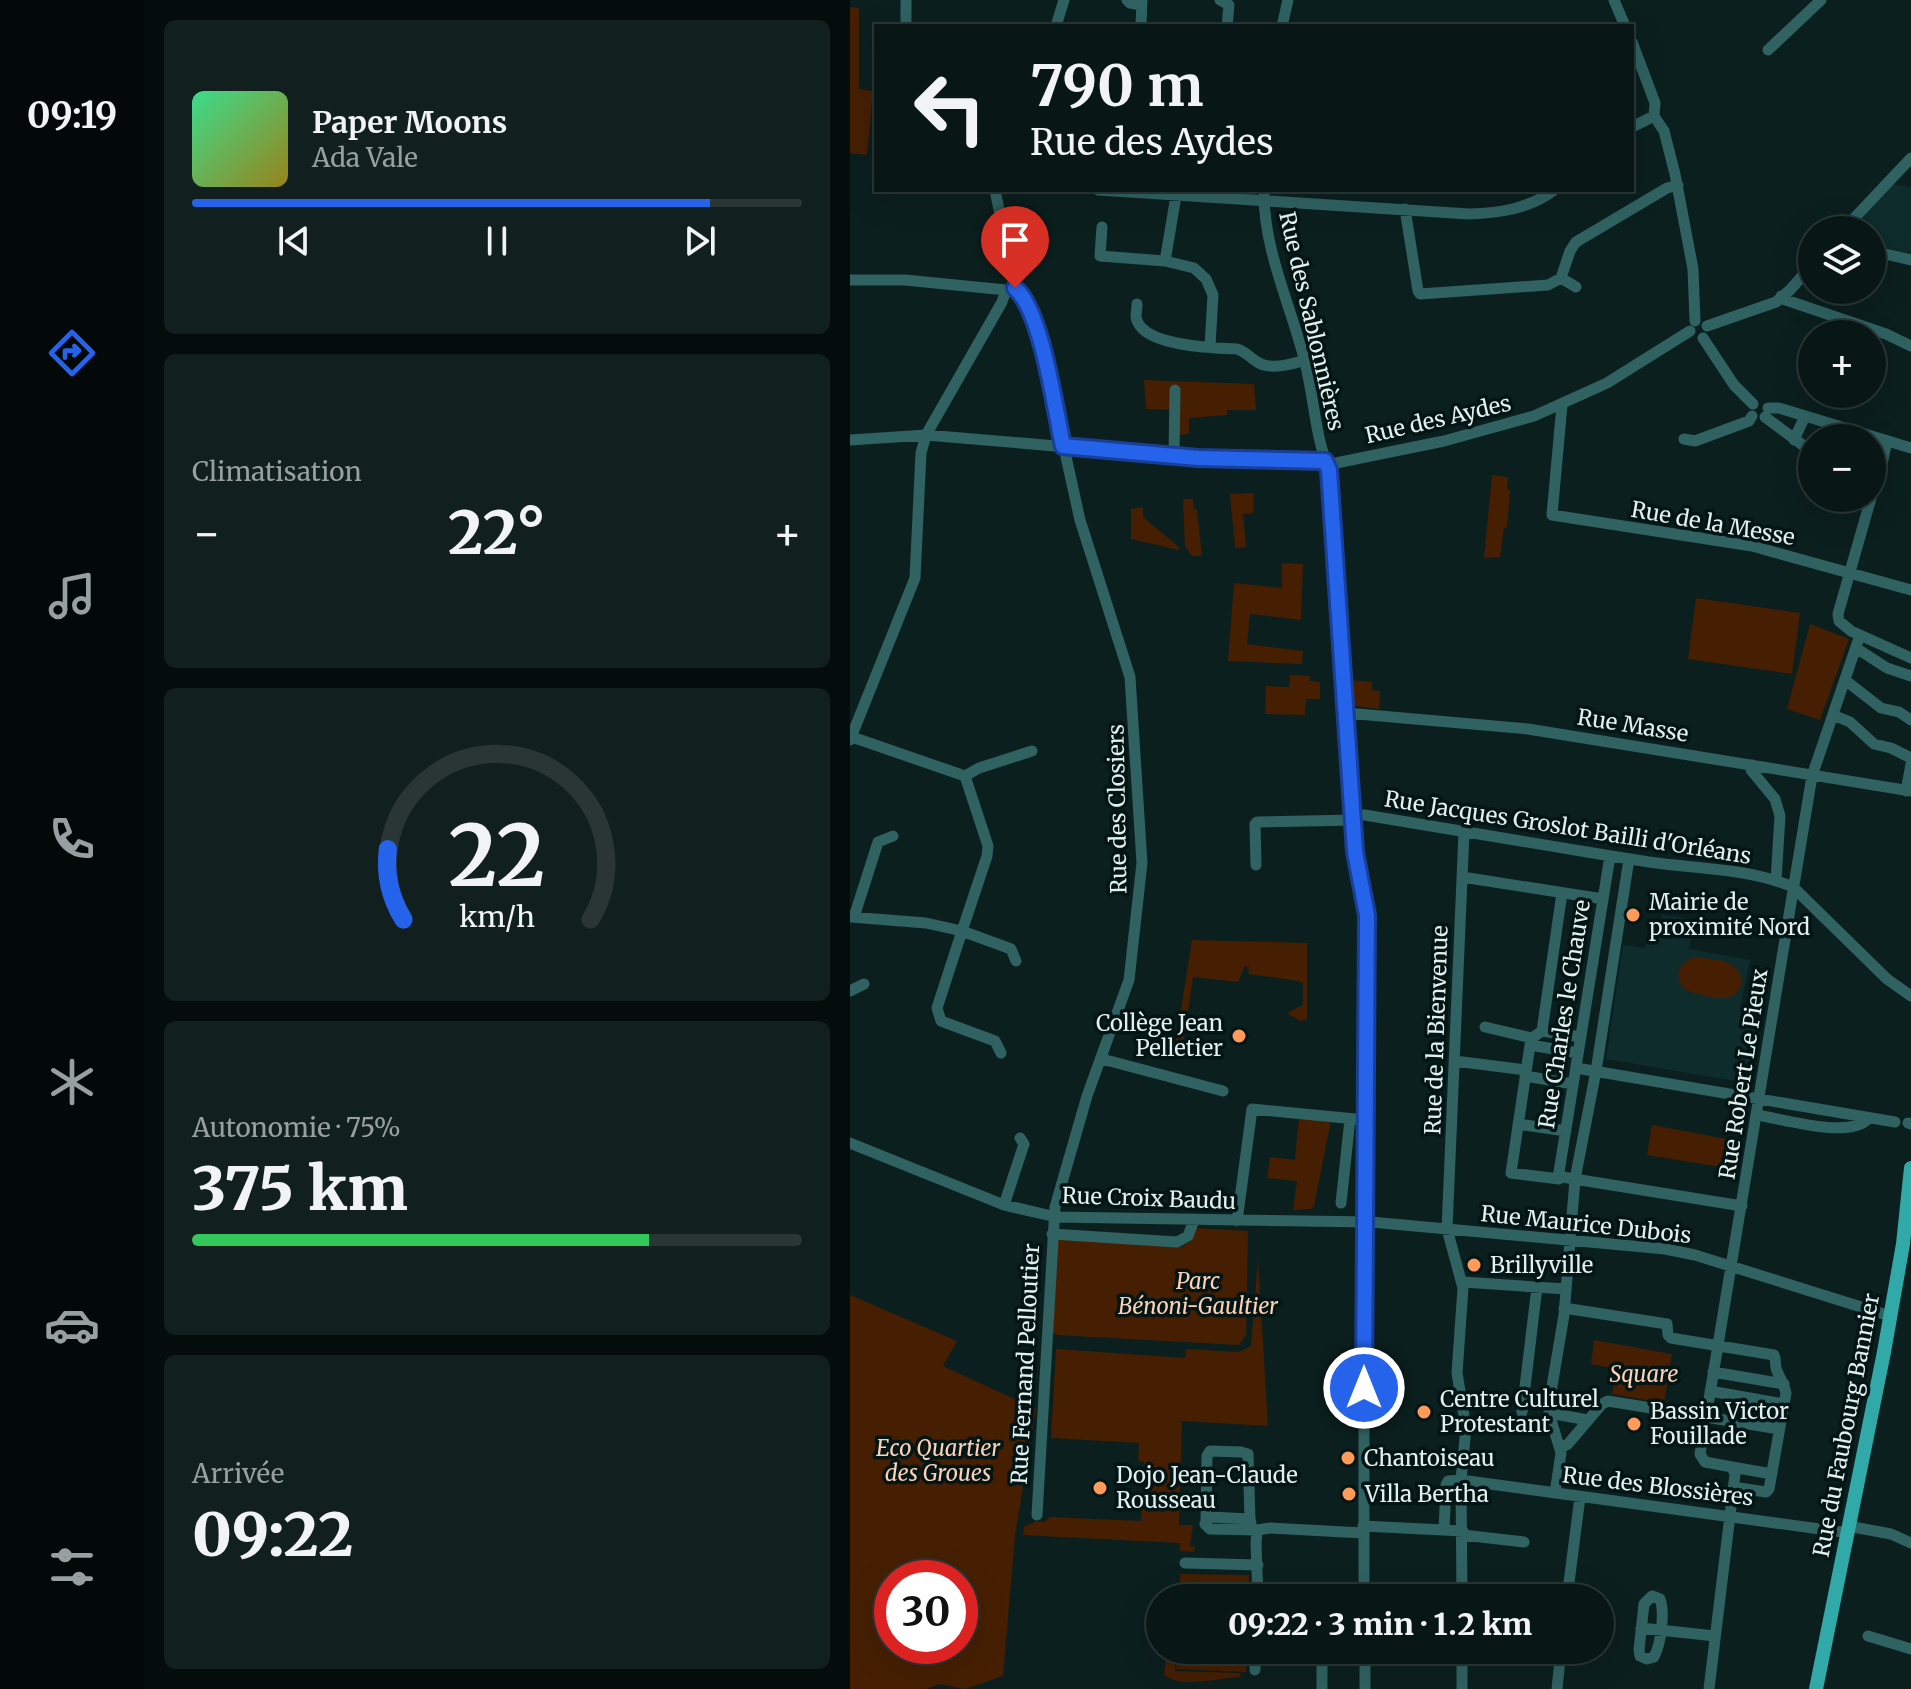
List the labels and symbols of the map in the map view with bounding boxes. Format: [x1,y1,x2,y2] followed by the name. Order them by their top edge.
[981,206,1049,288] pin
[1273,209,1351,433] street label: Rue des Sablonnières
[1362,389,1514,449] street label: Rue des Aydes
[1629,495,1797,551] street label: Rue de la Messe
[1575,702,1691,748] street label: Rue Masse
[1102,724,1132,894] street label: Rue des Closiers
[1383,784,1753,870] street label: Rue Jacques Groslot Bailli d'Orléans
[1649,888,1810,941] place label: Mairie de proximité Nord
[1532,898,1596,1130] street label: Rue Charles le Chauve
[1624,906,1642,924] marker: Mairie de proximité Nord
[1418,925,1454,1135] street label: Rue de la Bienvenue
[1713,967,1773,1181] street label: Rue Robert Le Pieux
[1096,1009,1223,1062] place label: Collège Jean Pelletier
[1230,1027,1248,1045] marker: Collège Jean Pelletier
[1061,1181,1237,1215] street label: Rue Croix Baudu
[1479,1199,1693,1249] street label: Rue Maurice Dubois
[1005,1243,1045,1485] street label: Rue Fernand Pelloutier
[1490,1251,1593,1279] place label: Brillyville
[1465,1256,1483,1274] marker: Brillyville
[1118,1267,1279,1320] park label: Parc Bénoni-Gaultier
[1807,1291,1885,1559] street label: Rue du Faubourg Bannier
[1322,1346,1406,1430] position arrow
[1609,1360,1679,1388] park label: Square
[1440,1385,1599,1438] place label: Centre Culturel Protestant
[1650,1397,1789,1450] place label: Bassin Victor Fouillade
[1415,1403,1433,1421] marker: Centre Culturel Protestant
[1625,1415,1643,1433] marker: Bassin Victor Fouillade
[876,1434,1001,1487] park label: Eco Quartier des Groues
[1364,1444,1495,1472] place label: Chantoiseau
[1339,1449,1357,1467] marker: Chantoiseau
[1561,1460,1755,1512] street label: Rue des Blossières
[1116,1461,1298,1514] place label: Dojo Jean-Claude Rousseau
[1091,1479,1109,1497] marker: Dojo Jean-Claude Rousseau
[1364,1480,1489,1508] place label: Villa Bertha
[1340,1485,1358,1503] marker: Villa Bertha
[874,1560,978,1664] speed limit sign: 30

